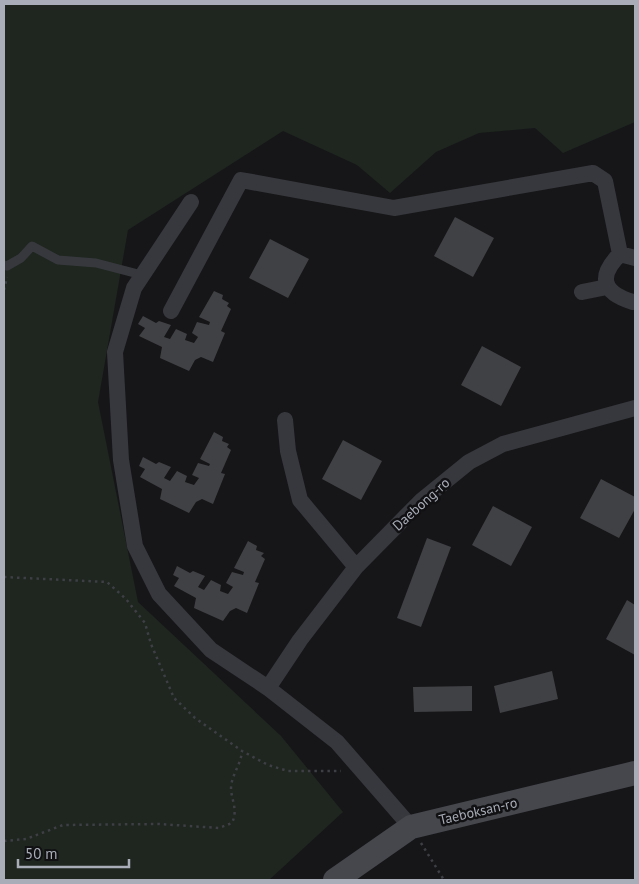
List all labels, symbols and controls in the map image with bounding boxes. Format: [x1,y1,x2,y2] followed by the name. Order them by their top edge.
[389,474,453,534] street label: Daebong-ro
[437,793,519,829] street label: Taeboksan-ro
[18,836,129,868] scale bar
[25,844,58,863] text: 50 m

